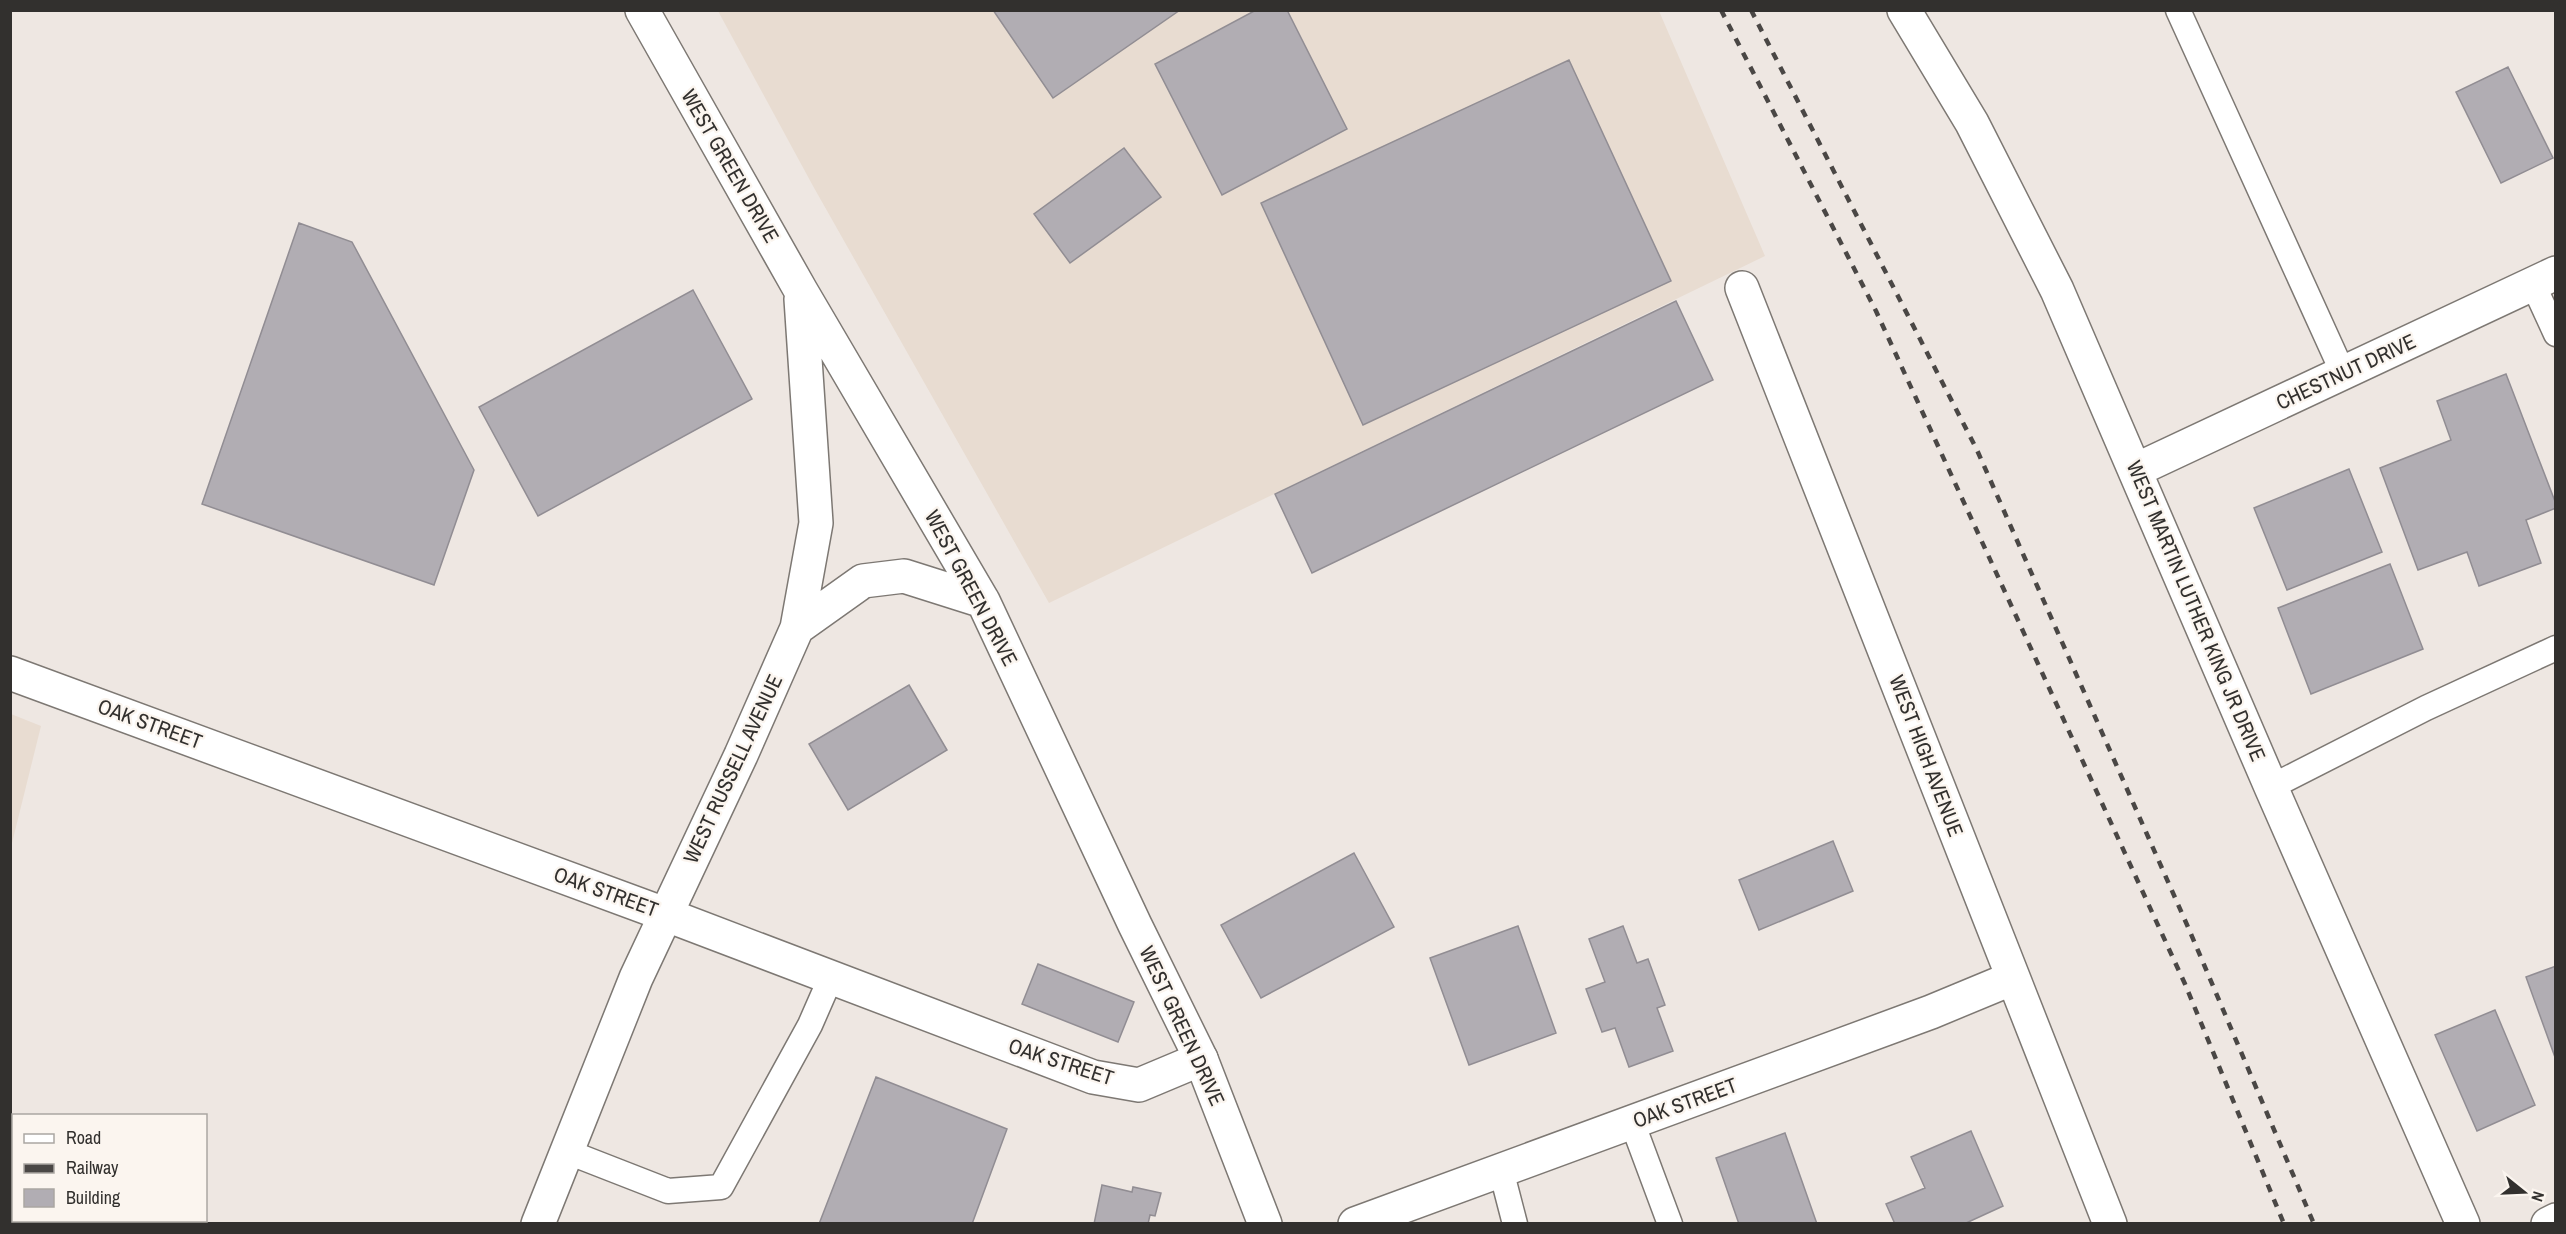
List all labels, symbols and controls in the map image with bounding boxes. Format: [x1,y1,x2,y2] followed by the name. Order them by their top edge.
[675,84,786,248] street label: WEST GREEN DRIVE
[2271,327,2420,417] street label: CHESTNUT DRIVE
[2120,456,2273,765] street label: WEST MARTIN LUTHER KING JR DRIVE
[918,505,1025,671] street label: WEST GREEN DRIVE
[676,670,789,868] street label: WEST RUSSELL AVENUE
[1882,671,1971,841] street label: WEST HIGH AVENUE
[94,691,207,756] street label: OAK STREET
[550,859,663,924] street label: OAK STREET
[1133,941,1232,1110] street label: WEST GREEN DRIVE
[1005,1031,1118,1092] street label: OAK STREET
[1629,1070,1741,1135] street label: OAK STREET
[12,1114,207,1222] legend
[66,1125,101,1150] text: Road
[66,1155,119,1180] text: Railway
[2494,1162,2554,1222] north arrow
[66,1185,121,1210] text: Building
[2526,1189,2550,1205] text: N

